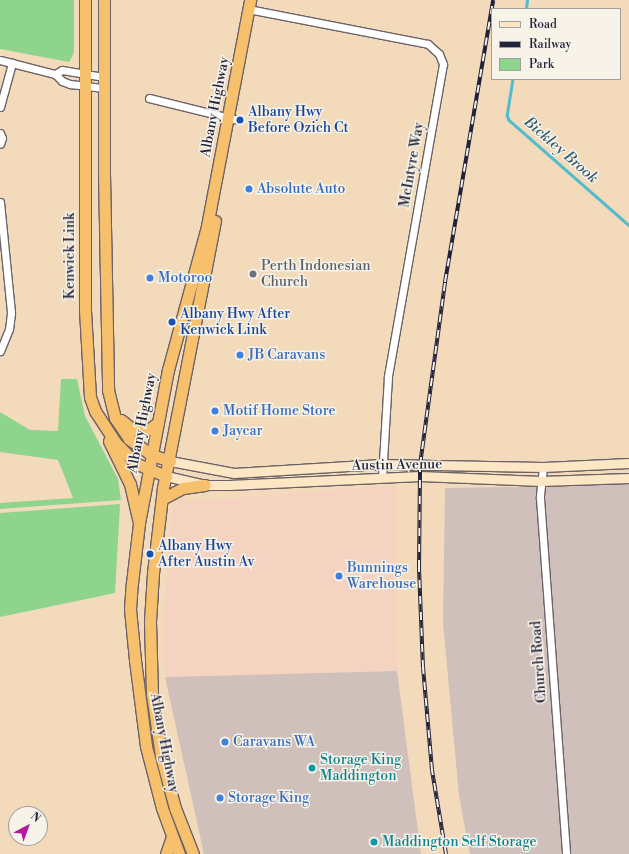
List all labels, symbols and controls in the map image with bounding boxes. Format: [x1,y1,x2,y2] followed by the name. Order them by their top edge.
[491,8,621,80] legend
[529,17,557,32] text: Road
[529,37,571,52] text: Railway
[197,56,233,158] street label: Albany Highway
[529,57,554,72] text: Park
[248,104,349,136] place label: Albany Hwy Before Ozich Ct
[520,113,602,187] water label: Bickley Brook
[235,115,245,125] marker: Albany Hwy Before Ozich Ct
[396,121,428,209] street label: McIntyre Way
[257,181,345,197] place label: Absolute Auto
[244,184,254,194] marker: Absolute Auto
[62,213,78,299] street label: Kenwick Link
[261,258,371,290] place label: Perth Indonesian Church
[248,269,258,279] marker: Perth Indonesian Church
[158,270,212,286] place label: Motoroo
[145,273,155,283] marker: Motoroo
[180,306,290,338] place label: Albany Hwy After Kenwick Link
[167,317,177,327] marker: Albany Hwy After Kenwick Link
[248,347,325,363] place label: JB Caravans
[235,350,245,360] marker: JB Caravans
[124,372,160,474] street label: Albany Highway
[223,403,336,419] place label: Motif Home Store
[210,406,220,416] marker: Motif Home Store
[223,423,263,439] place label: Jaycar
[210,426,220,436] marker: Jaycar
[352,456,442,474] street label: Austin Avenue
[158,538,254,570] place label: Albany Hwy After Austin Av
[145,549,155,559] marker: Albany Hwy After Austin Av
[347,560,416,592] place label: Bunnings Warehouse
[334,571,344,581] marker: Bunnings Warehouse
[528,620,550,704] street label: Church Road
[146,692,182,794] street label: Albany Highway
[233,734,315,750] place label: Caravans WA
[220,737,230,747] marker: Caravans WA
[320,752,401,784] place label: Storage King Maddington
[307,763,317,773] marker: Storage King Maddington
[228,790,309,806] place label: Storage King
[215,793,225,803] marker: Storage King
[8,806,48,846] north arrow
[27,810,43,826] text: N
[382,834,537,850] place label: Maddington Self Storage
[369,837,379,847] marker: Maddington Self Storage

